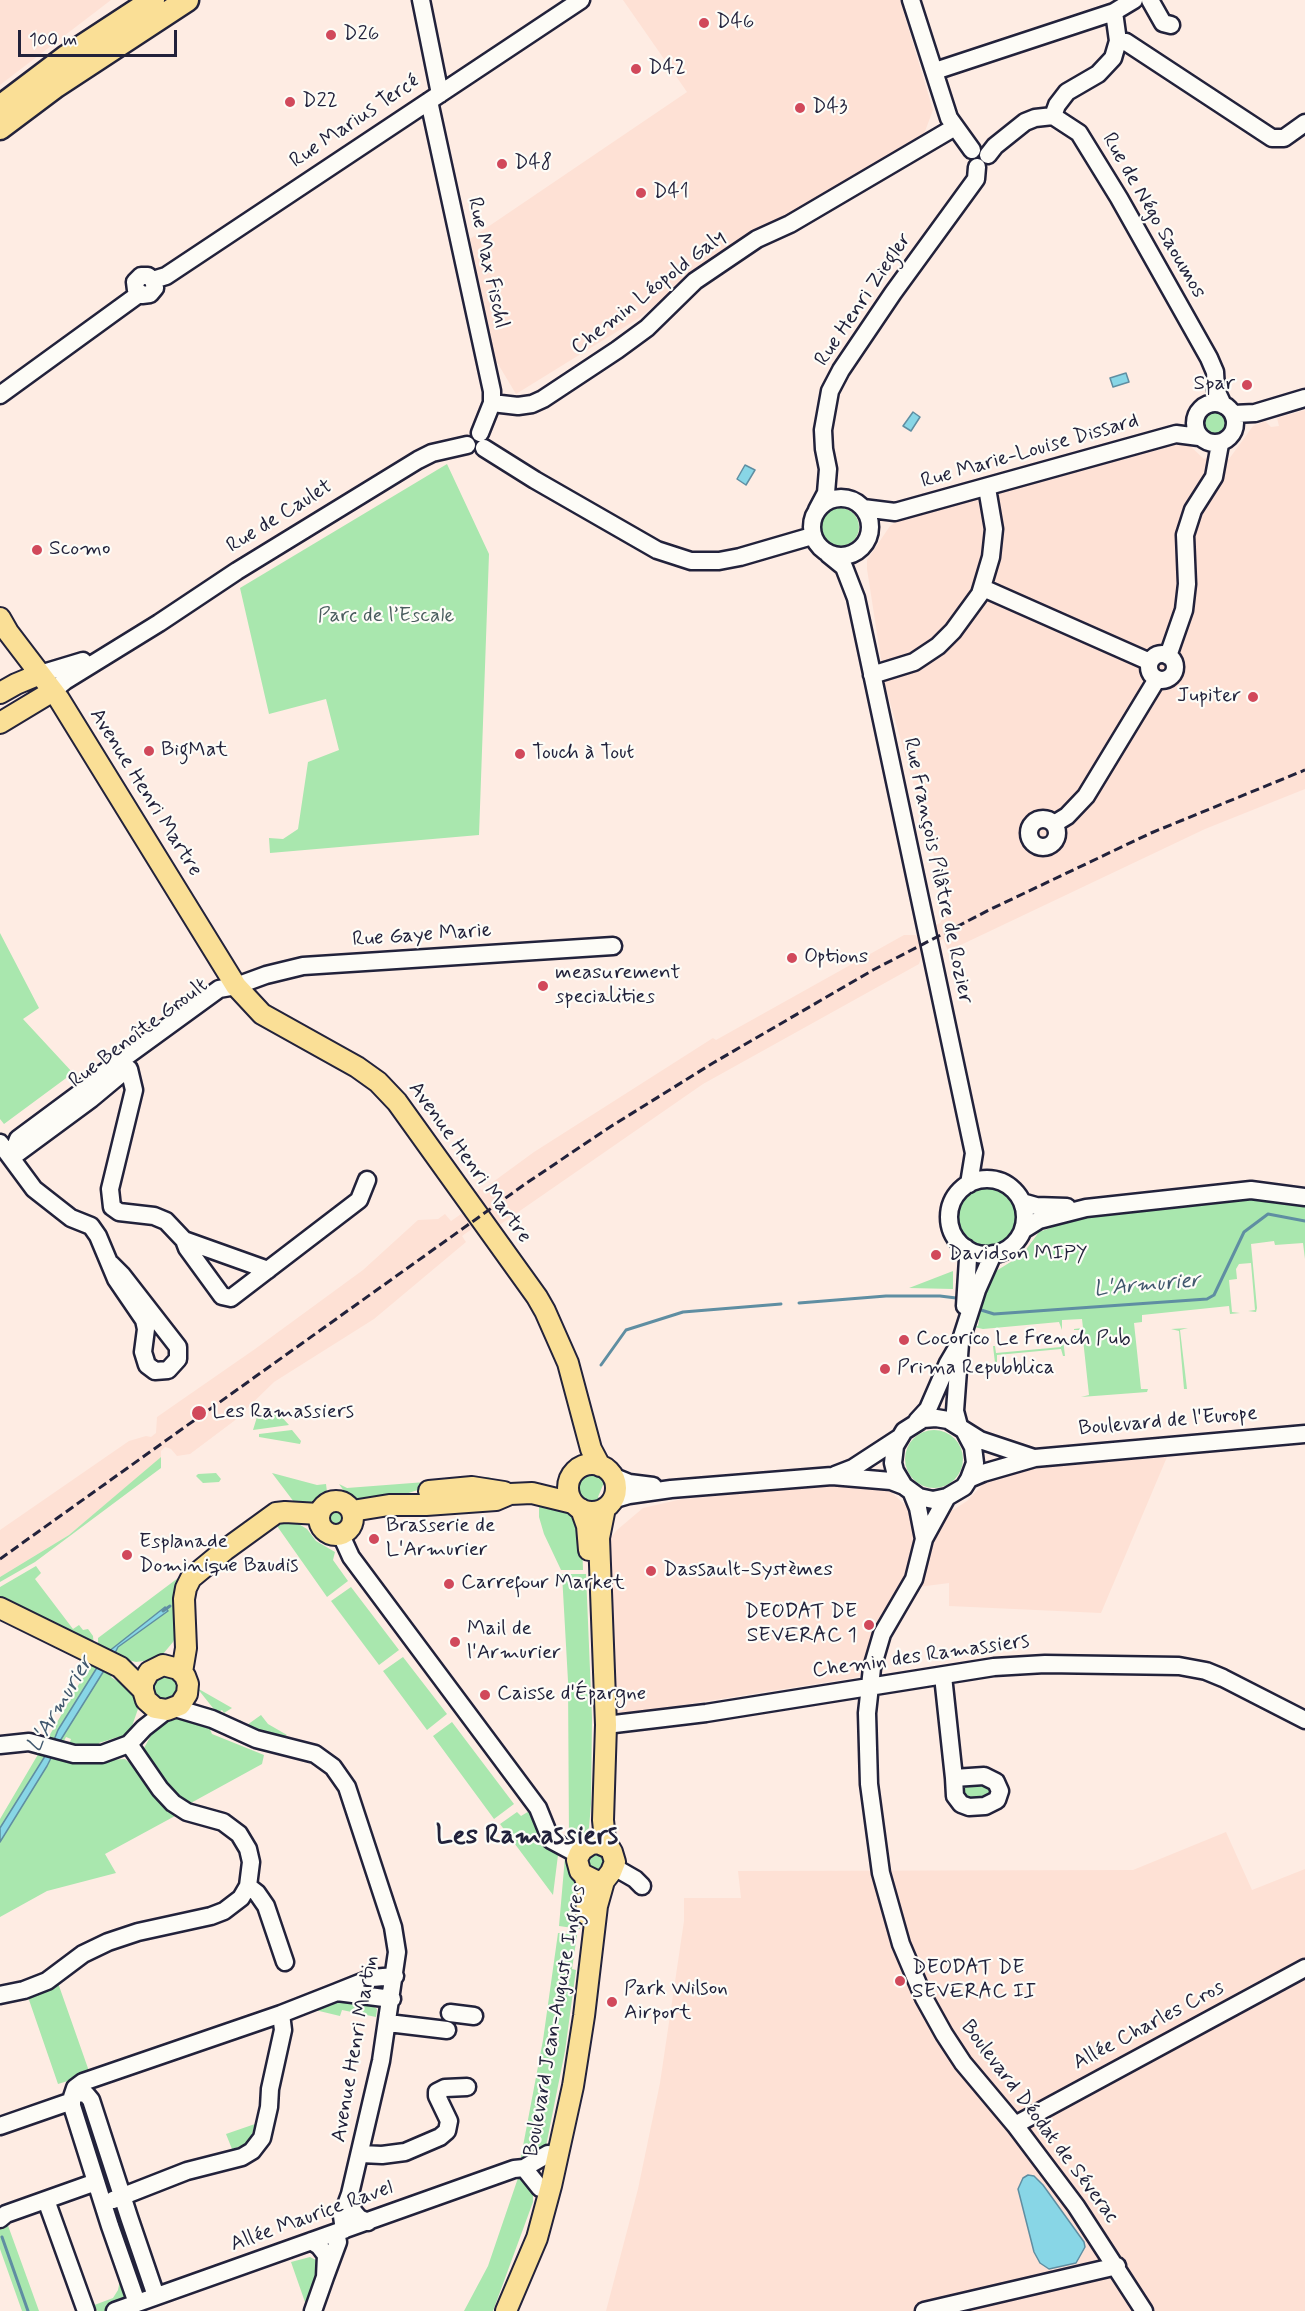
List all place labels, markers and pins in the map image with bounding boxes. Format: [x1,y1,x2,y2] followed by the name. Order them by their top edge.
[716,10,754,36] place label: D46
[697,16,711,30] marker: D46
[343,22,379,48] place label: D26
[324,28,338,42] marker: D26
[648,56,686,82] place label: D42
[629,62,643,76] marker: D42
[302,89,338,115] place label: D22
[283,95,297,109] marker: D22
[812,95,848,121] place label: D43
[793,101,807,115] marker: D43
[514,151,552,177] place label: D48
[495,157,509,171] marker: D48
[653,180,689,206] place label: D41
[634,186,648,200] marker: D41
[1194,372,1235,398] place label: Spar
[1240,378,1254,392] marker: Spar
[49,537,111,563] place label: Scomo
[30,543,44,557] marker: Scomo
[1177,684,1241,710] place label: Jupiter
[1246,690,1260,704] marker: Jupiter
[161,738,228,764] place label: BigMat
[532,741,634,767] place label: Touch à Tout
[142,744,156,758] marker: BigMat
[513,747,527,761] marker: Touch à Tout
[804,945,868,971] place label: Options
[785,951,799,965] marker: Options
[555,961,680,1011] place label: measurement specialities
[536,979,550,993] marker: measurement specialities
[948,1242,1087,1268] place label: Davidson MIPY
[929,1248,943,1262] marker: Davidson MIPY
[916,1327,1131,1353] place label: Cocorico Le French Pub
[897,1333,911,1347] marker: Cocorico Le French Pub
[897,1356,1054,1382] place label: Prima Repubblica
[878,1362,892,1376] marker: Prima Repubblica
[212,1400,354,1426] place label: Les Ramassiers
[190,1404,208,1422] marker: Les Ramassiers
[386,1514,495,1564] place label: Brasserie de L'Armurier
[139,1530,299,1580] place label: Esplanade Dominique Baudis
[367,1532,381,1546] marker: Brasserie de L'Armurier
[120,1548,134,1562] marker: Esplanade Dominique Baudis
[663,1558,833,1584] place label: Dassault-Systèmes
[644,1564,658,1578] marker: Dassault-Systèmes
[461,1571,625,1597] place label: Carrefour Market
[442,1577,456,1591] marker: Carrefour Market
[744,1600,857,1650] place label: DEODAT DE SEVERAC 1
[467,1617,561,1667] place label: Mail de l'Armurier
[862,1618,876,1632] marker: DEODAT DE SEVERAC 1
[448,1635,462,1649] marker: Mail de l'Armurier
[497,1682,646,1708] place label: Caisse d'Épargne
[478,1688,492,1702] marker: Caisse d'Épargne
[912,1956,1036,2006] place label: DEODAT DE SEVERAC II
[893,1974,907,1988] marker: DEODAT DE SEVERAC II
[624,1977,728,2027] place label: Park Wilson Airport
[605,1995,619,2009] marker: Park Wilson Airport

